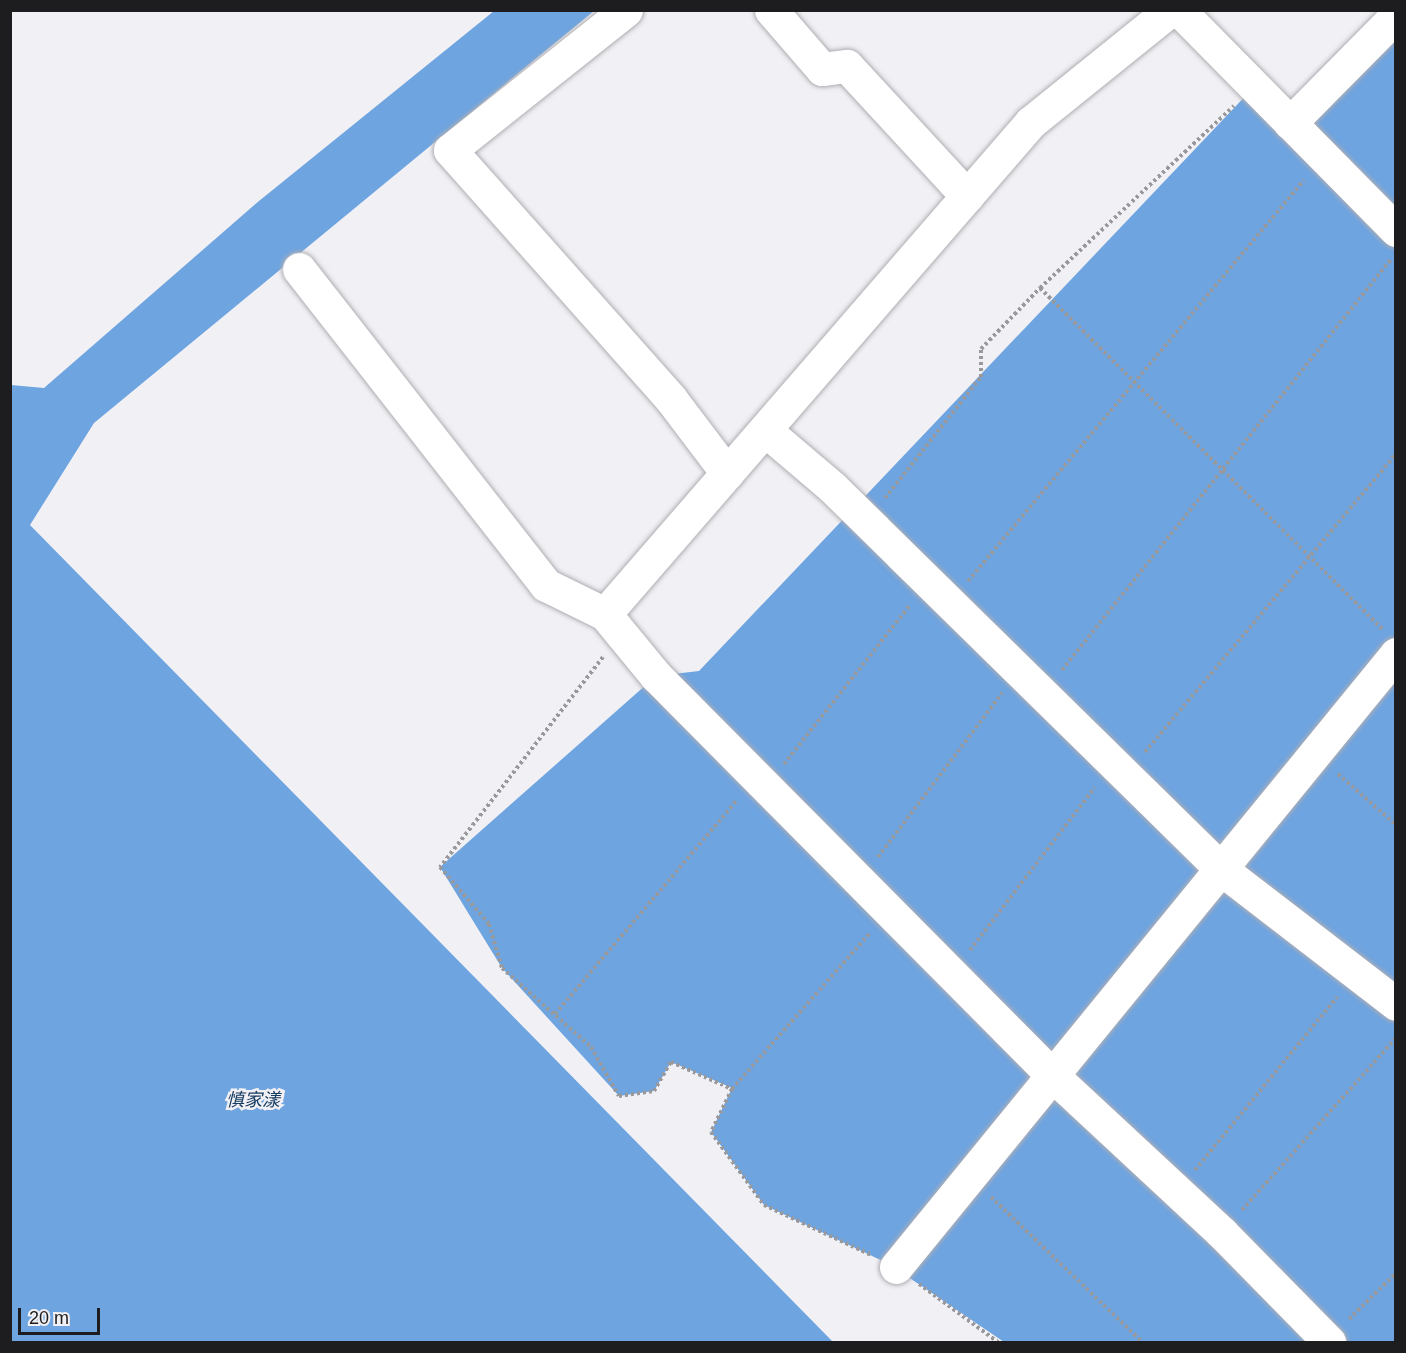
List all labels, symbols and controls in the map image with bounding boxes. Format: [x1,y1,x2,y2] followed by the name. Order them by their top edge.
[226,1089,280,1111] water label: 慎家漾
[21,1296,104,1334] scale bar
[29,1308,69,1328] text: 20 m

